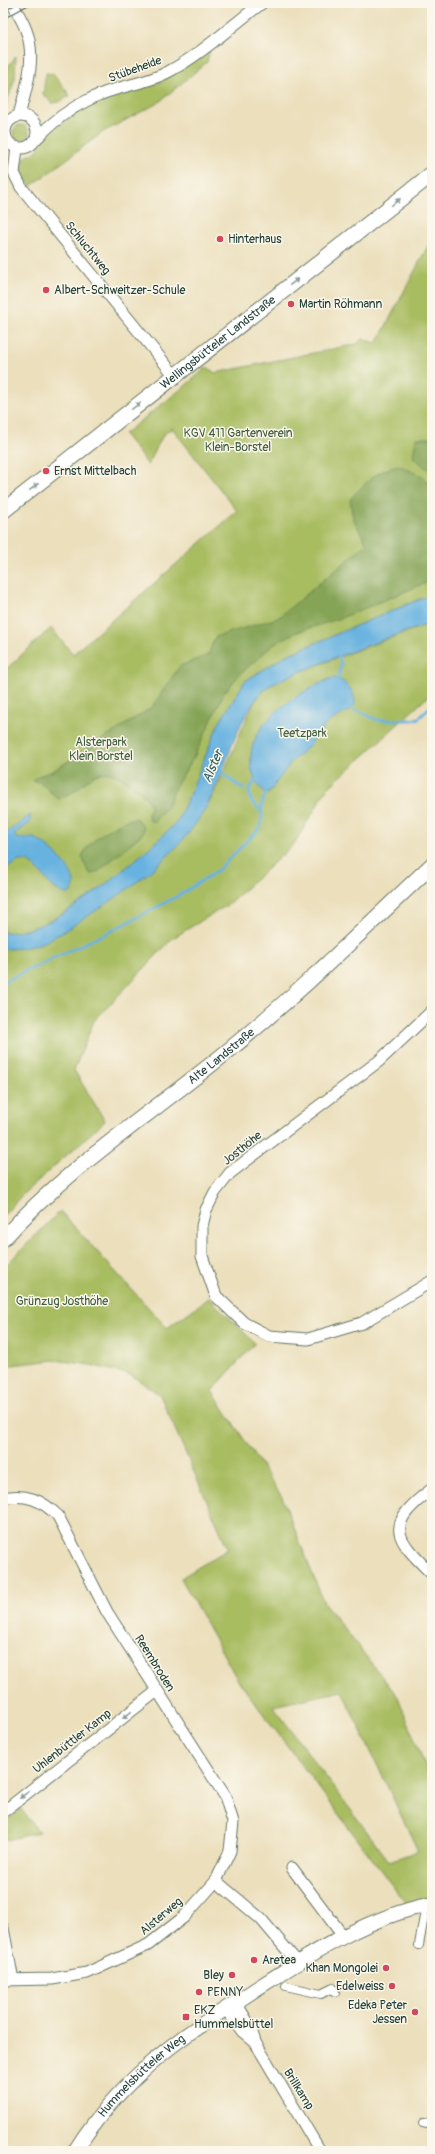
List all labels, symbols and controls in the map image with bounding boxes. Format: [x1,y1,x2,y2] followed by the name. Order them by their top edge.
[107,53,164,86] street label: Stübeheide
[391,198,402,206] one-way arrow
[62,219,114,278] street label: Schluchtweg
[228,232,282,247] place label: Hinterhaus
[215,234,225,244] marker: Hinterhaus
[288,278,299,287] one-way arrow
[54,283,186,298] place label: Albert-Schweitzer-Schule
[41,285,51,295] marker: Albert-Schweitzer-Schule
[157,293,279,393] street label: Wellingsbütteler Landstraße
[299,297,383,312] place label: Martin Röhmann
[286,299,296,309] marker: Martin Röhmann
[130,402,141,410] one-way arrow
[183,426,293,455] park label: KGV 411 Gartenverein Klein-Borstel
[54,464,137,479] place label: Ernst Mittelbach
[41,466,51,476] marker: Ernst Mittelbach
[28,482,39,491] one-way arrow
[277,726,327,741] park label: Teetzpark
[69,735,133,764] park label: Alsterpark Klein Borstel
[199,746,228,785] water label: Alster
[185,1025,258,1088] street label: Alte Landstraße
[220,1128,265,1169] street label: Josthöhe
[16,1294,108,1309] park label: Grünzug Josthöhe
[131,1632,178,1695] street label: Reembroden
[30,1706,115,1777] street label: Uhlenbüttler Kamp
[121,1711,132,1720] one-way arrow
[19,1791,30,1800] one-way arrow
[137,1894,186,1939] street label: Alsterweg
[262,1953,297,1968] place label: Aretea
[249,1955,259,1965] marker: Aretea
[305,1961,378,1976] place label: Khan Mongolei
[381,1963,391,1973] marker: Khan Mongolei
[203,1968,224,1983] place label: Bley
[227,1970,237,1980] marker: Bley
[336,1979,385,1994] place label: Edelweiss
[387,1981,397,1991] marker: Edelweiss
[207,1985,243,2000] place label: PENNY
[194,1987,204,1997] marker: PENNY
[348,1998,408,2027] place label: Edeka Peter Jessen
[194,2003,273,2032] place label: EKZ Hummelsbüttel
[410,2007,420,2017] marker: Edeka Peter Jessen
[181,2012,191,2022] marker: EKZ Hummelsbüttel
[95,2031,188,2120] street label: Hummelsbütteler Weg
[280,2066,317,2113] street label: Brillkamp

